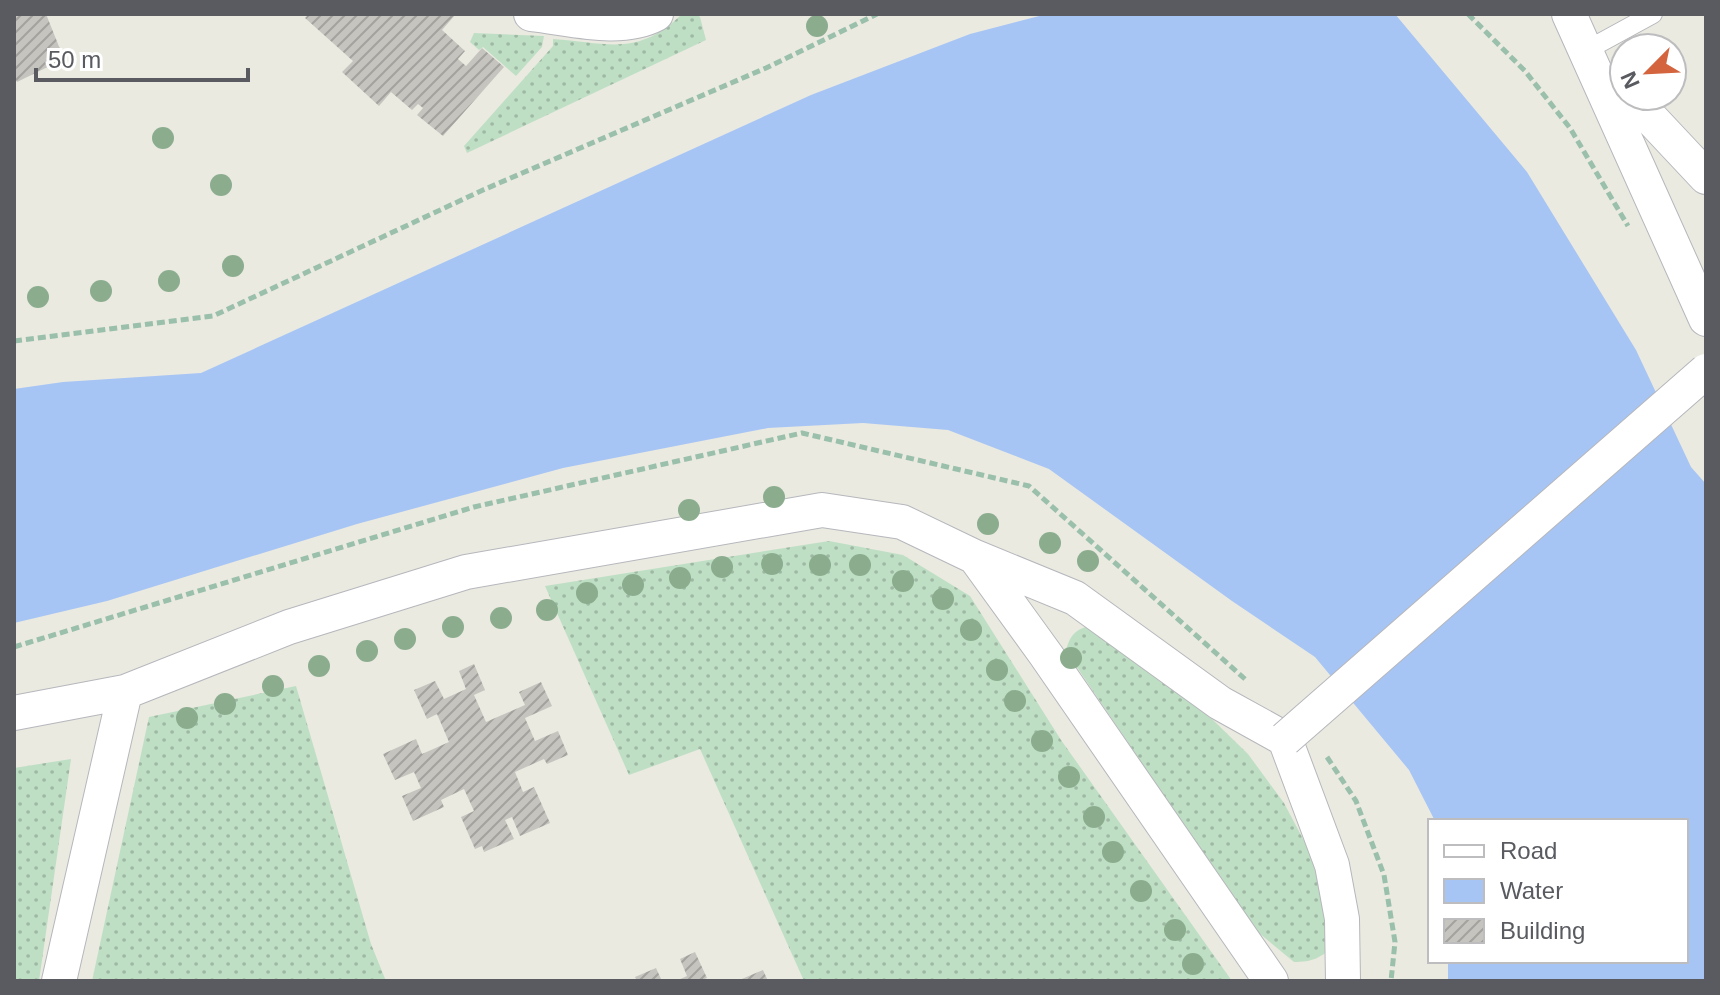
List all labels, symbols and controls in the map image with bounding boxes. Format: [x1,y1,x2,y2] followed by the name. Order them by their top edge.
[36,32,248,82] scale bar
[1608,32,1688,112] north arrow
[48,46,101,73] text: 50 m
[1616,68,1645,92] text: N
[1428,819,1688,963] legend
[1500,837,1557,864] text: Road
[1500,877,1563,904] text: Water
[1500,917,1585,944] text: Building

